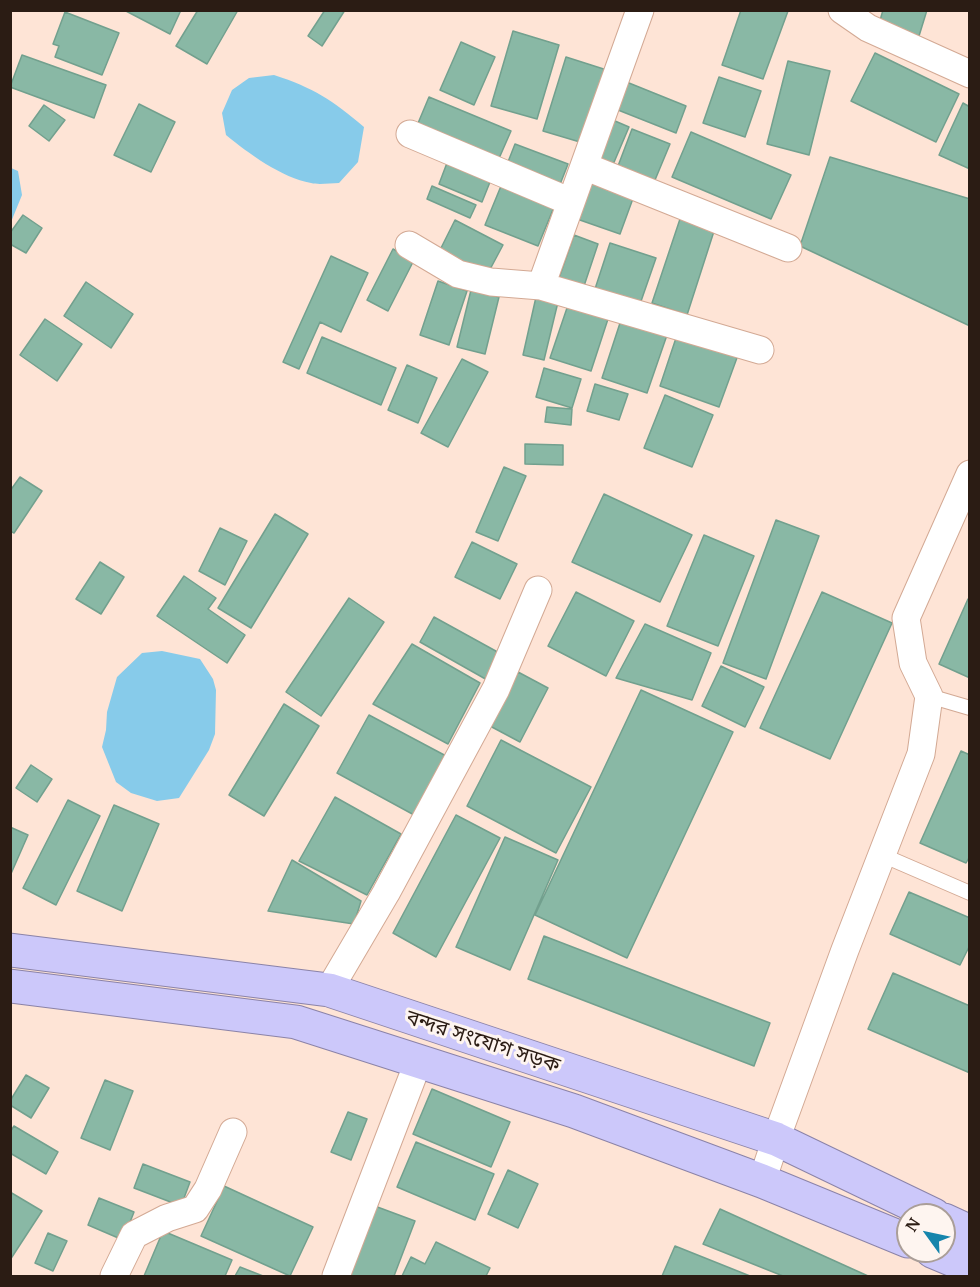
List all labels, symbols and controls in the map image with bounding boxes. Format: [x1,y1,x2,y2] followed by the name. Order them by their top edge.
[403,1005,563,1079] street label: বন্দর সংযোগ সড়ক
[896,1203,956,1263] north arrow
[900,1213,925,1235] text: N

